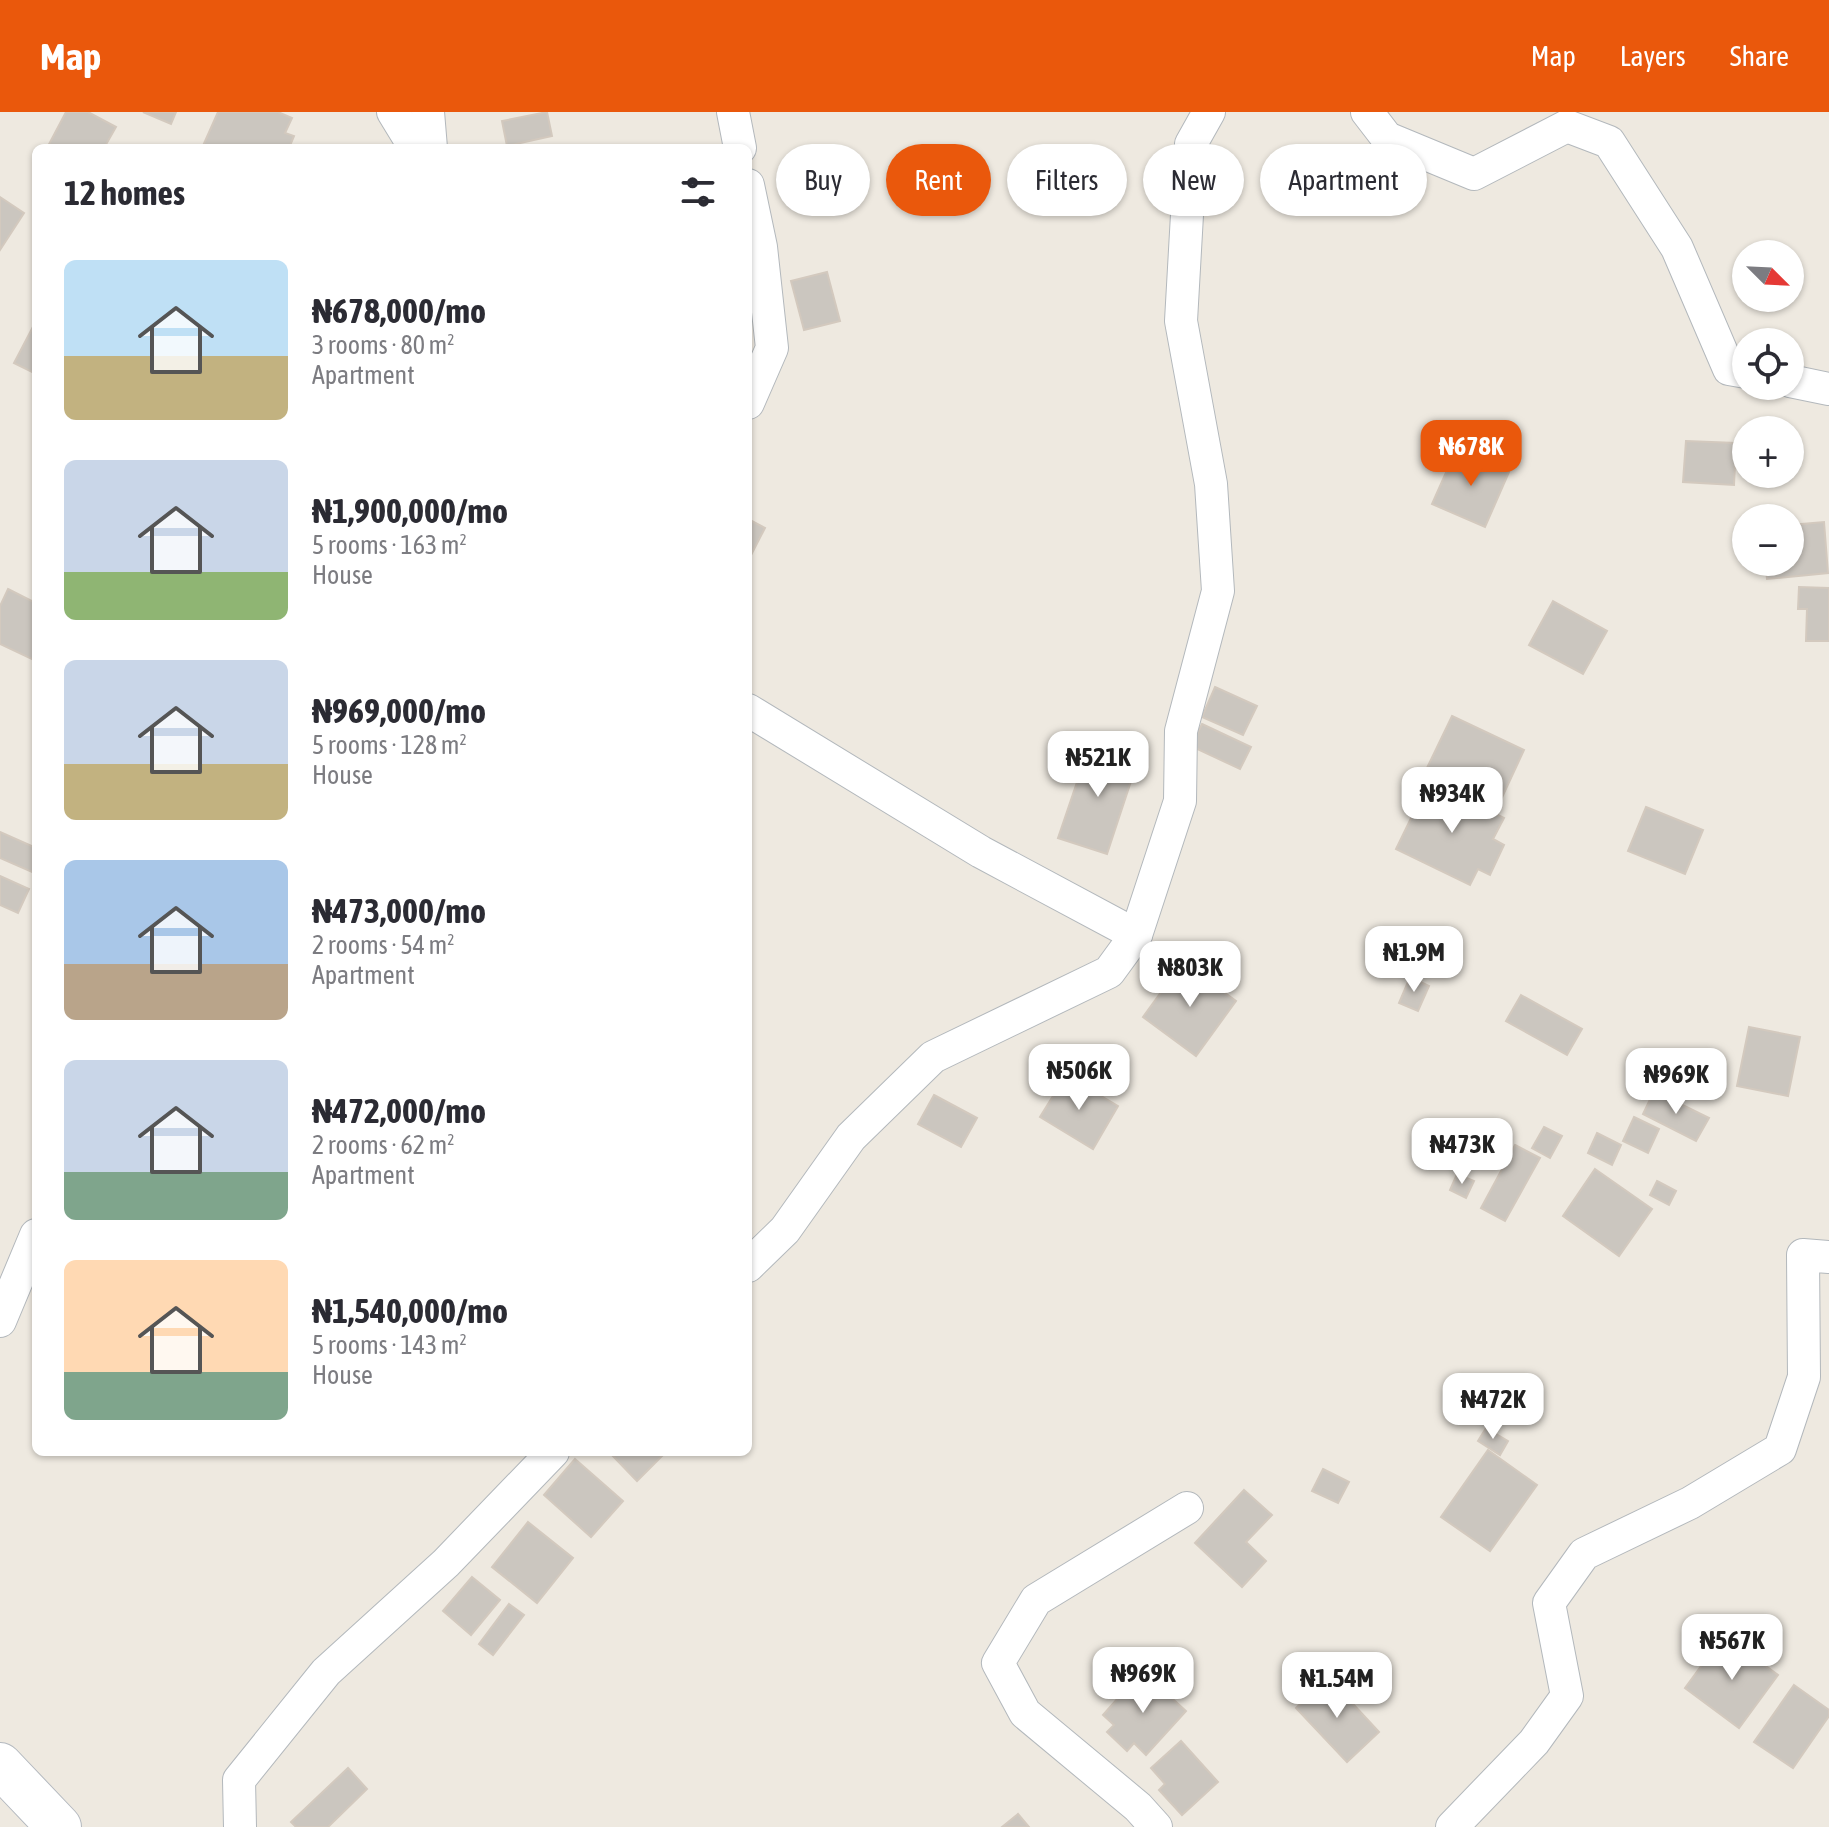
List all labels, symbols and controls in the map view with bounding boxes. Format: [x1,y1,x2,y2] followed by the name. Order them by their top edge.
[40,35,101,78] text: Map
[1531,40,1576,72] text: Map
[1620,40,1686,72] text: Layers
[1730,40,1789,72] text: Share
[776,144,870,216] chip: Buy
[886,144,991,216] chip: Rent
[1007,144,1127,216] chip: Filters
[1143,144,1244,216] chip: New
[1260,144,1427,216] chip: Apartment
[676,170,720,214] icon: filters
[64,173,185,212] text: 12 homes
[1732,240,1804,312] north arrow
[1732,240,1804,576] map controls
[312,291,486,330] text: ₦678,000/mo
[128,292,224,388] icon: home
[1732,328,1804,400] button: locate
[312,330,454,360] text: 3 rooms · 80 m²
[312,360,415,390] text: Apartment
[1732,416,1804,488] button: +
[1415,420,1527,488] pin: ₦678K
[1439,431,1503,461] text: ₦678K
[312,491,508,530] text: ₦1,900,000/mo
[128,492,224,588] icon: home
[1732,504,1804,576] button: −
[312,530,467,560] text: 5 rooms · 163 m²
[312,560,373,590] text: House
[312,691,486,730] text: ₦969,000/mo
[128,692,224,788] icon: home
[312,730,467,760] text: 5 rooms · 128 m²
[1042,731,1154,799] pin: ₦521K
[1066,742,1130,772] text: ₦521K
[312,760,373,790] text: House
[1396,767,1508,835] pin: ₦934K
[1420,778,1484,808] text: ₦934K
[312,891,486,930] text: ₦473,000/mo
[128,892,224,988] icon: home
[1358,926,1470,994] pin: ₦1.9M
[312,930,454,960] text: 2 rooms · 54 m²
[1383,937,1445,967] text: ₦1.9M
[1134,941,1246,1009] pin: ₦803K
[1158,952,1222,982] text: ₦803K
[312,960,415,990] text: Apartment
[1023,1044,1135,1112] pin: ₦506K
[1620,1048,1732,1116] pin: ₦969K
[1047,1055,1111,1085] text: ₦506K
[1644,1059,1708,1089] text: ₦969K
[312,1091,486,1130] text: ₦472,000/mo
[128,1092,224,1188] icon: home
[1406,1118,1518,1186] pin: ₦473K
[1430,1129,1494,1159] text: ₦473K
[312,1130,454,1160] text: 2 rooms · 62 m²
[312,1160,415,1190] text: Apartment
[312,1291,508,1330] text: ₦1,540,000/mo
[128,1292,224,1388] icon: home
[312,1330,467,1360] text: 5 rooms · 143 m²
[312,1360,373,1390] text: House
[1437,1373,1549,1441] pin: ₦472K
[1461,1384,1525,1414] text: ₦472K
[1676,1614,1788,1682] pin: ₦567K
[1700,1625,1764,1655] text: ₦567K
[1087,1647,1199,1715] pin: ₦969K
[1272,1652,1402,1720] pin: ₦1.54M
[1111,1658,1175,1688] text: ₦969K
[1300,1663,1374,1693] text: ₦1.54M

